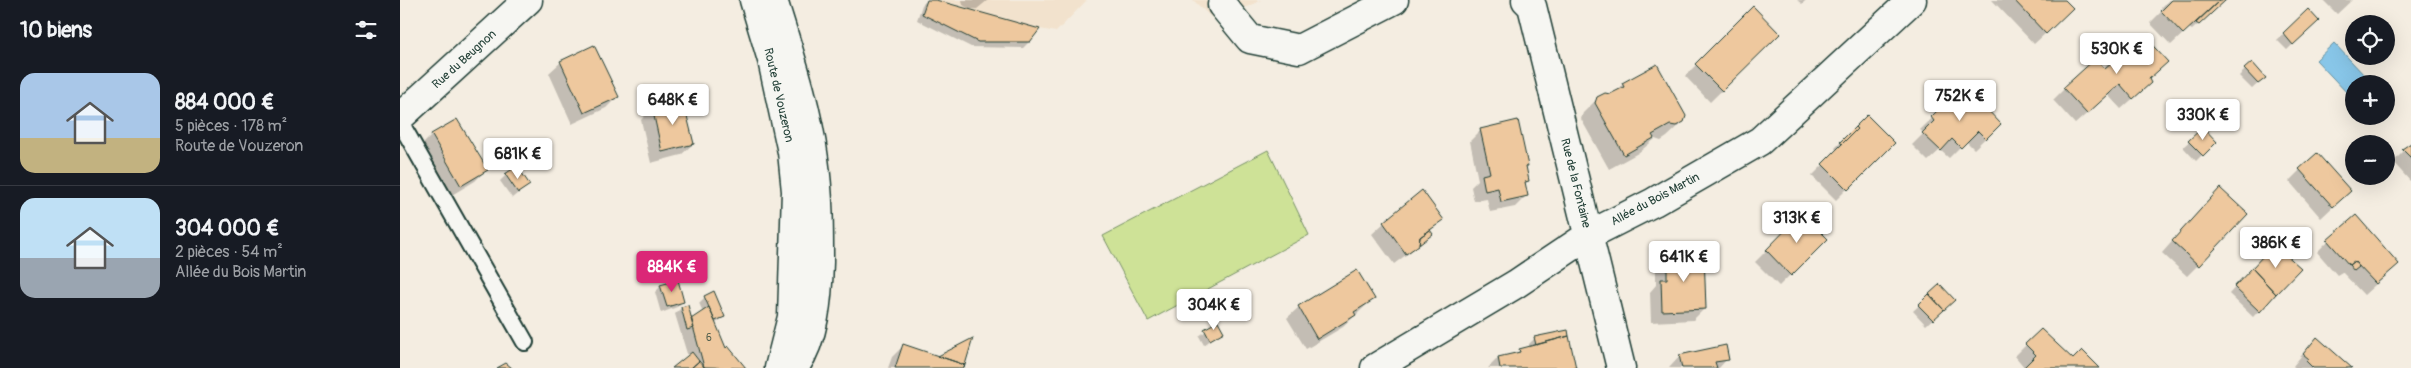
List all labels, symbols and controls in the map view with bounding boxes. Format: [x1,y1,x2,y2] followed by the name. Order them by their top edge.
[2345,15,2395,185] map controls
[2345,15,2395,65] button: locate
[352,16,380,44] icon: filters
[20,17,92,44] text: 10 biens
[429,27,500,92] street label: Rue du Beugnon
[2076,32,2158,75] pin: 530K €
[2091,39,2143,59] text: 530K €
[760,47,797,144] street label: Route de Vouzeron
[2345,75,2395,125] button: +
[1919,80,2001,122] pin: 752K €
[632,84,714,126] pin: 648K €
[1935,86,1985,106] text: 752K €
[175,89,274,116] text: 884 000 €
[648,90,698,110] text: 648K €
[60,93,120,153] icon: home
[2162,98,2244,141] pin: 330K €
[2177,105,2229,125] text: 330K €
[175,116,287,136] text: 5 pièces · 178 m²
[2345,135,2395,185] button: −
[175,136,303,156] text: Route de Vouzeron
[1557,137,1594,230] street label: Rue de la Fontaine
[477,138,559,180] pin: 681K €
[494,144,542,164] text: 681K €
[1608,170,1702,229] street label: Allée du Bois Martin
[1756,202,1838,244] pin: 313K €
[1773,208,1821,228] text: 313K €
[175,215,279,242] text: 304 000 €
[60,218,120,278] icon: home
[2235,226,2317,269] pin: 386K €
[2251,233,2301,253] text: 386K €
[1643,240,1725,283] pin: 641K €
[175,242,283,262] text: 2 pièces · 54 m²
[1660,247,1708,267] text: 641K €
[631,250,713,293] pin: 884K €
[647,257,697,277] text: 884K €
[175,262,306,282] text: Allée du Bois Martin
[1173,288,1255,331] pin: 304K €
[1188,295,1240,315] text: 304K €
[706,332,712,344] house number: 6

